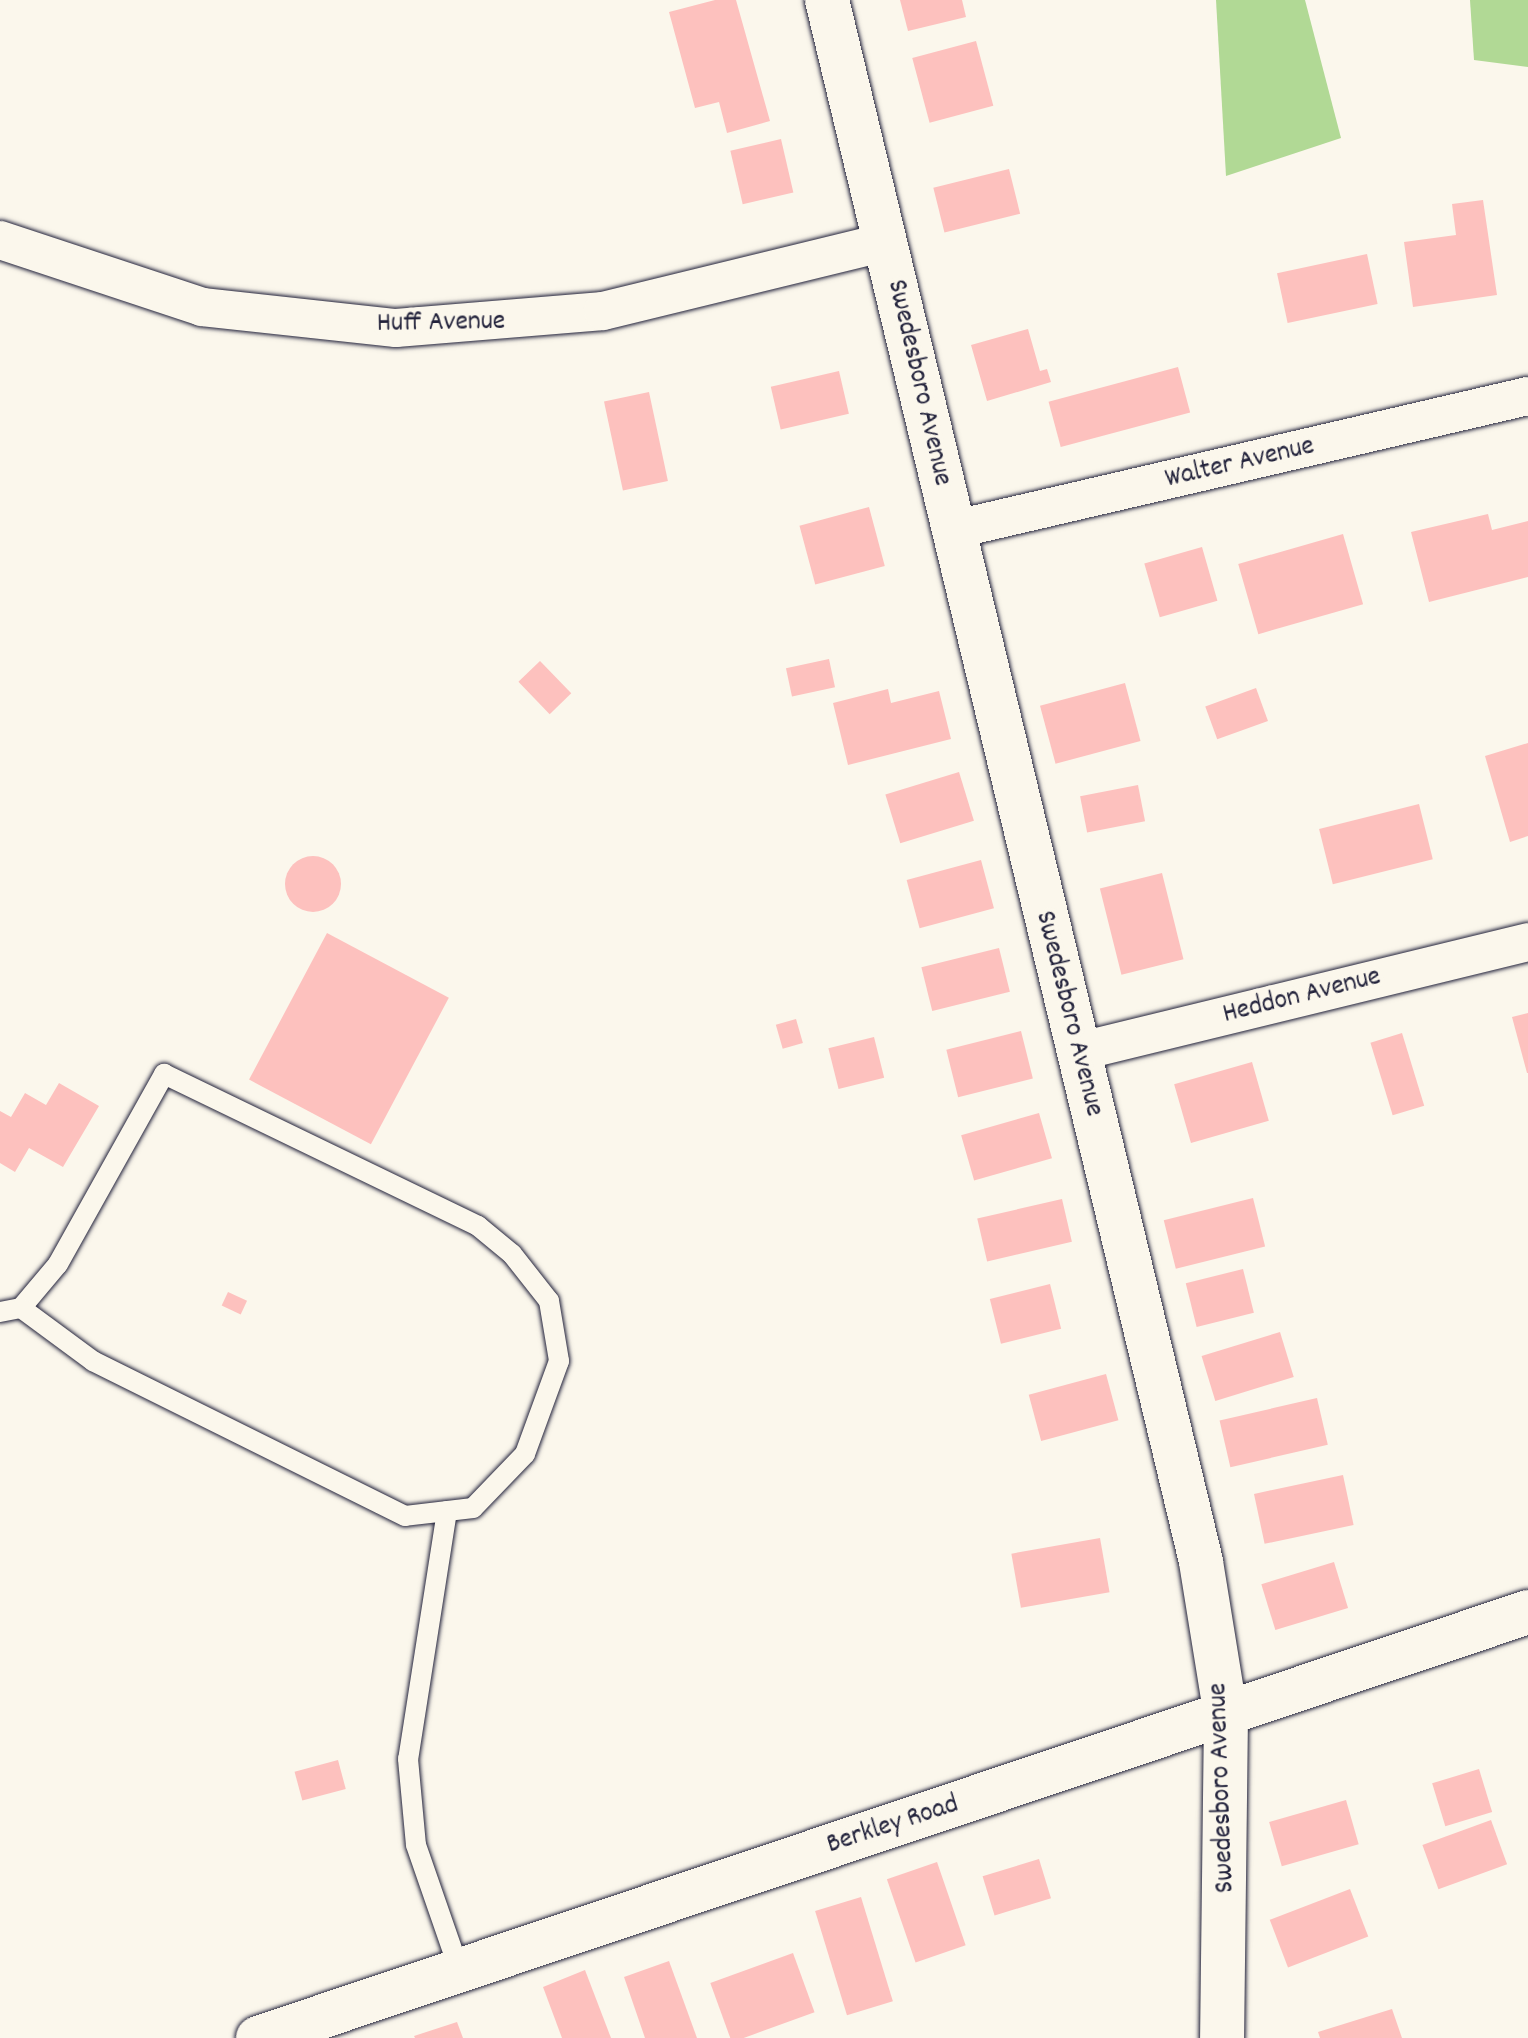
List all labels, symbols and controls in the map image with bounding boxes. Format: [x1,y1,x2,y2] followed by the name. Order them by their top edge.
[878,277,958,489] street label: Swedesboro Avenue
[377,306,505,342] street label: Huff Avenue
[1162,431,1318,497] street label: Walter Avenue
[1026,908,1110,1120] street label: Swedesboro Avenue
[1220,961,1384,1033] street label: Heddon Avenue
[1203,1682,1243,1894] street label: Swedesboro Avenue
[823,1789,963,1863] street label: Berkley Road

